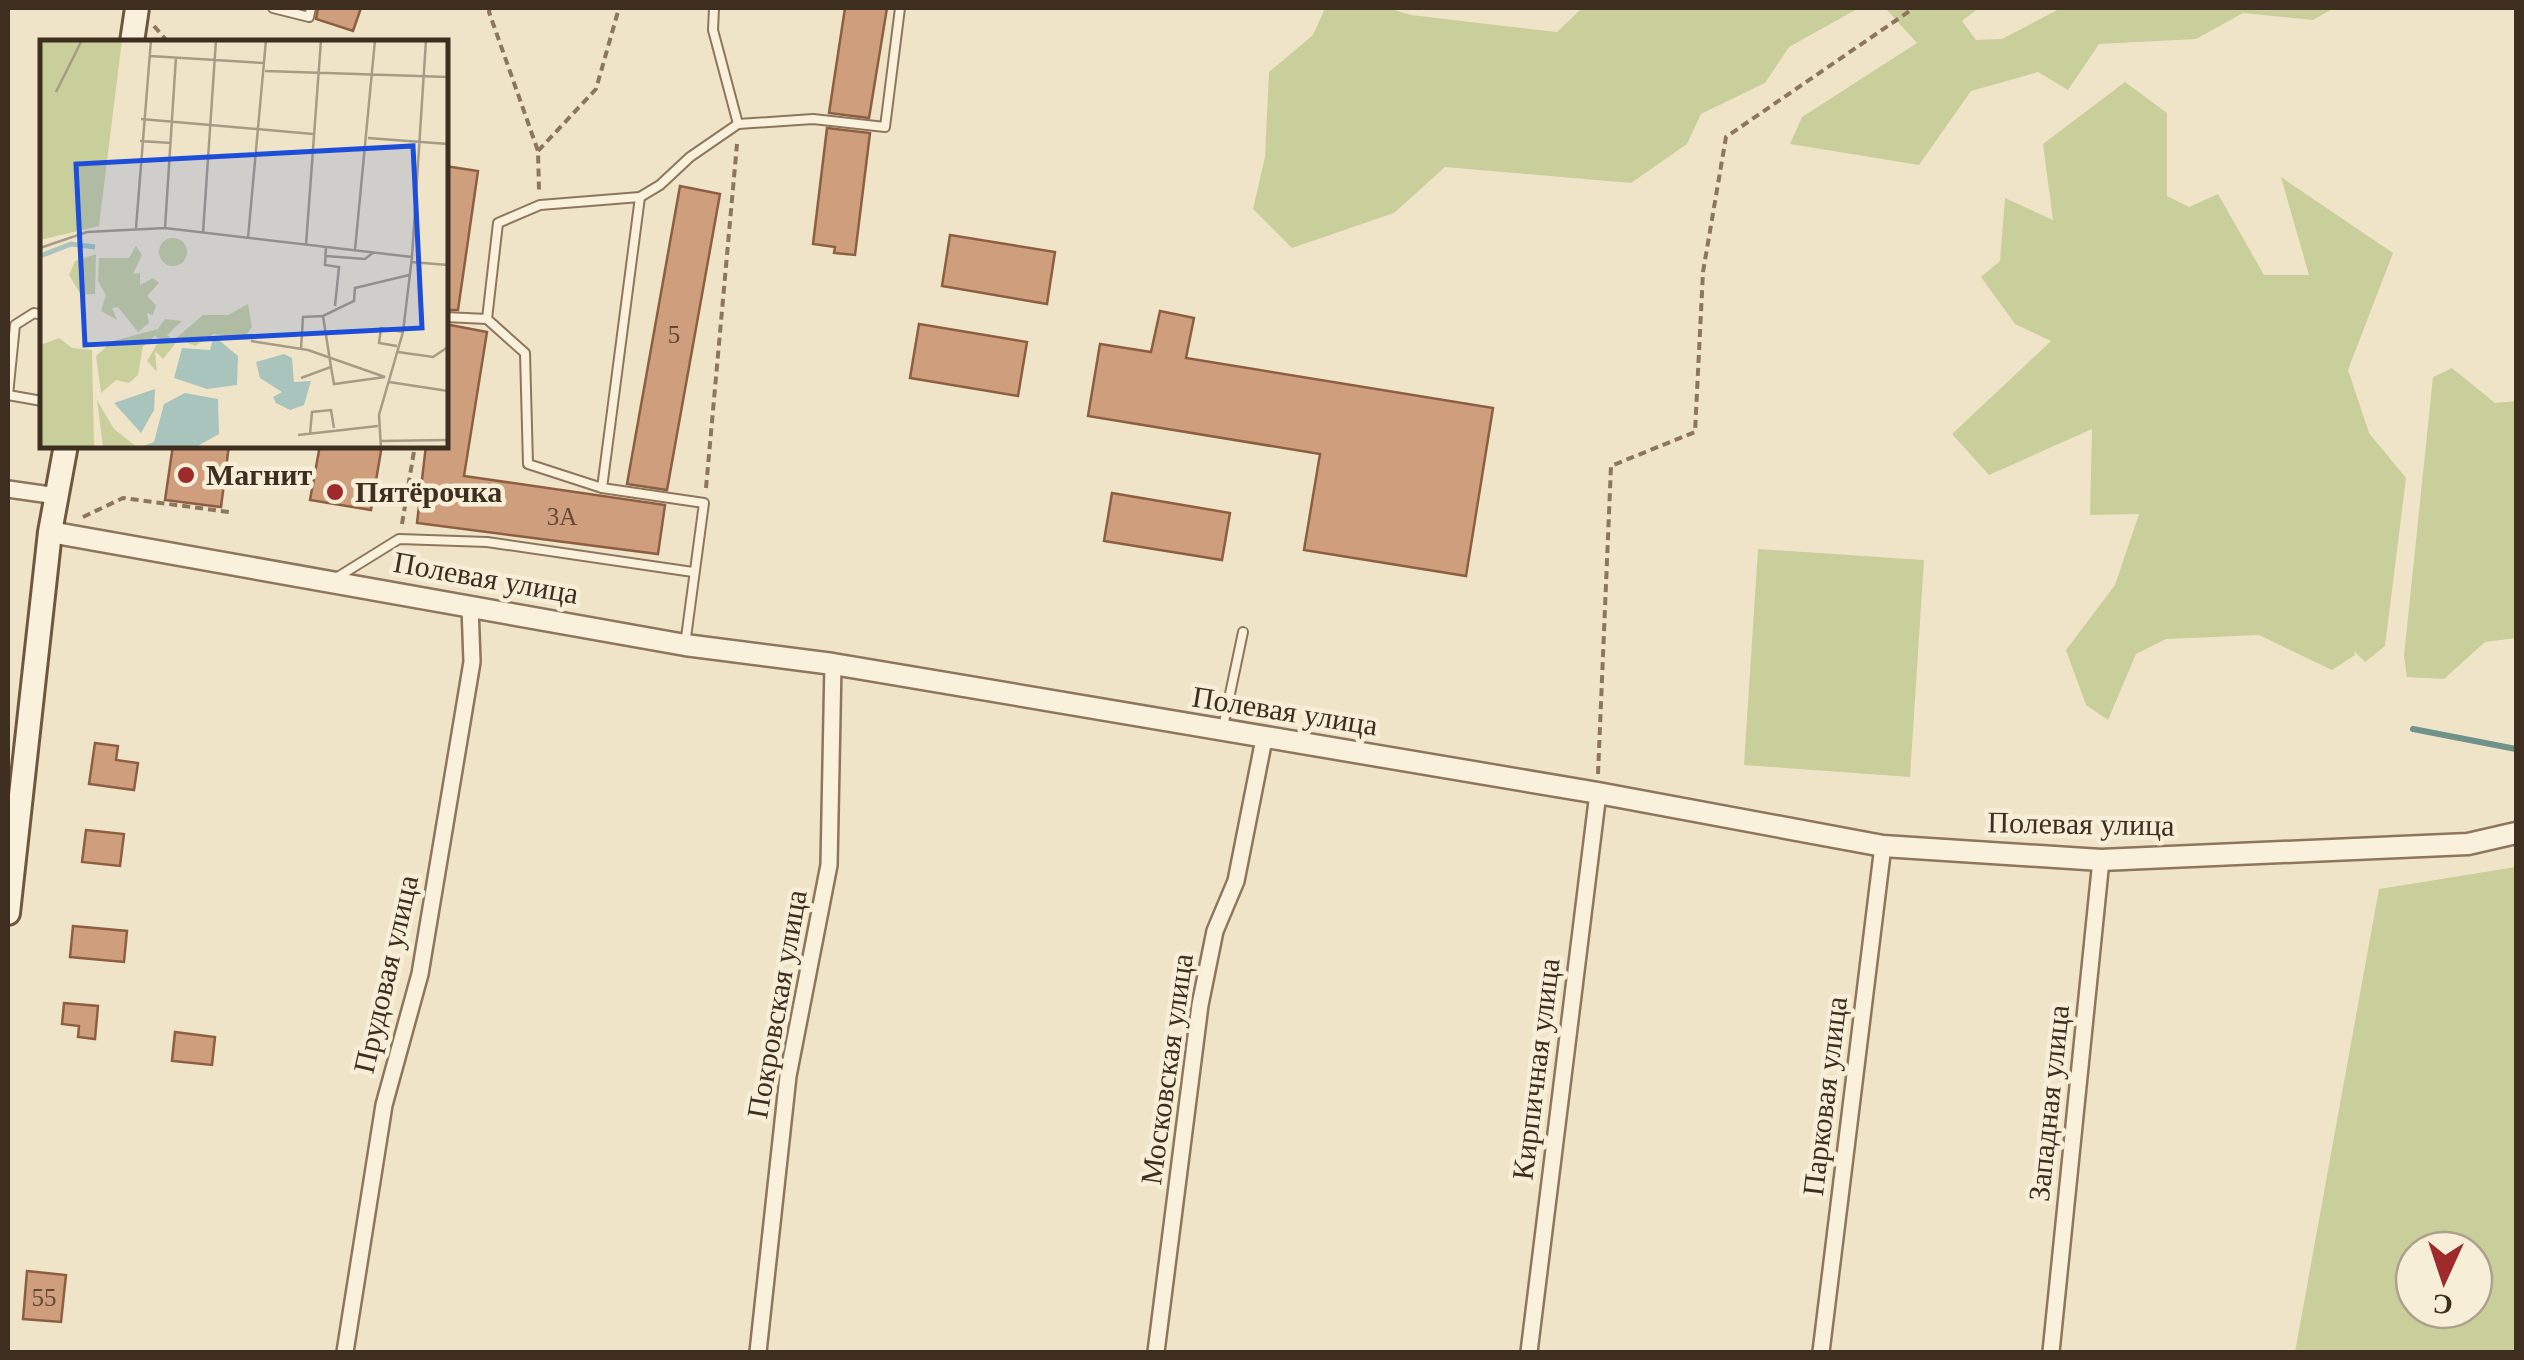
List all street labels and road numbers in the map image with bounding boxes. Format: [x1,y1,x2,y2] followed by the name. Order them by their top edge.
[391,545,581,610] street label: Полевая улица
[1190,680,1380,741] street label: Полевая улица
[1987,805,2175,842] street label: Полевая улица
[347,872,424,1076] street label: Прудовая улица
[740,887,813,1121] street label: Покровская улица
[1134,951,1199,1187] street label: Московская улица
[1506,956,1565,1182] street label: Кирпичная улица
[1796,994,1853,1197] street label: Парковая улица
[2022,1003,2075,1203] street label: Западная улица

